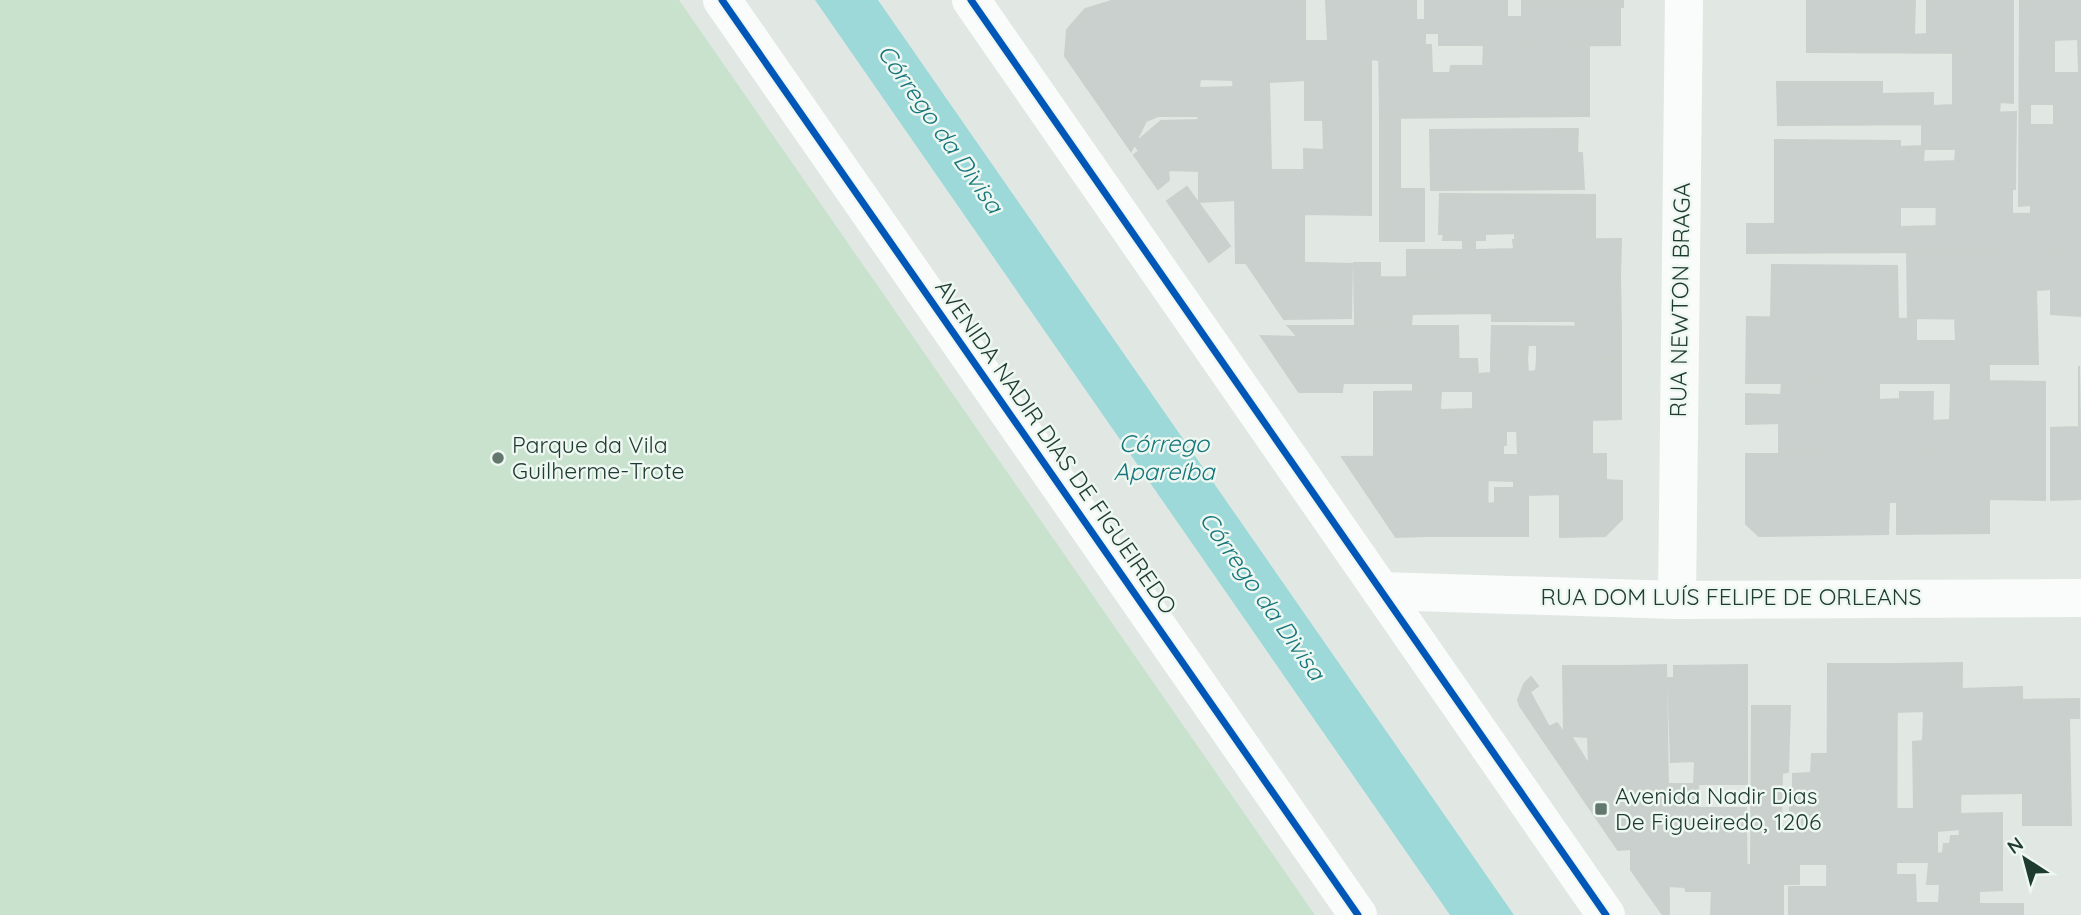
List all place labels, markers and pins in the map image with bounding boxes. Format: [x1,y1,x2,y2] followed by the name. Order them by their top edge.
[512,430,685,485] place label: Parque da Vila Guilherme-Trote
[490,450,506,466] marker: Parque da Vila Guilherme-Trote
[1615,781,1821,836] place label: Avenida Nadir Dias De Figueiredo, 1206
[1593,801,1609,817] marker: Avenida Nadir Dias De Figueiredo, 1206

